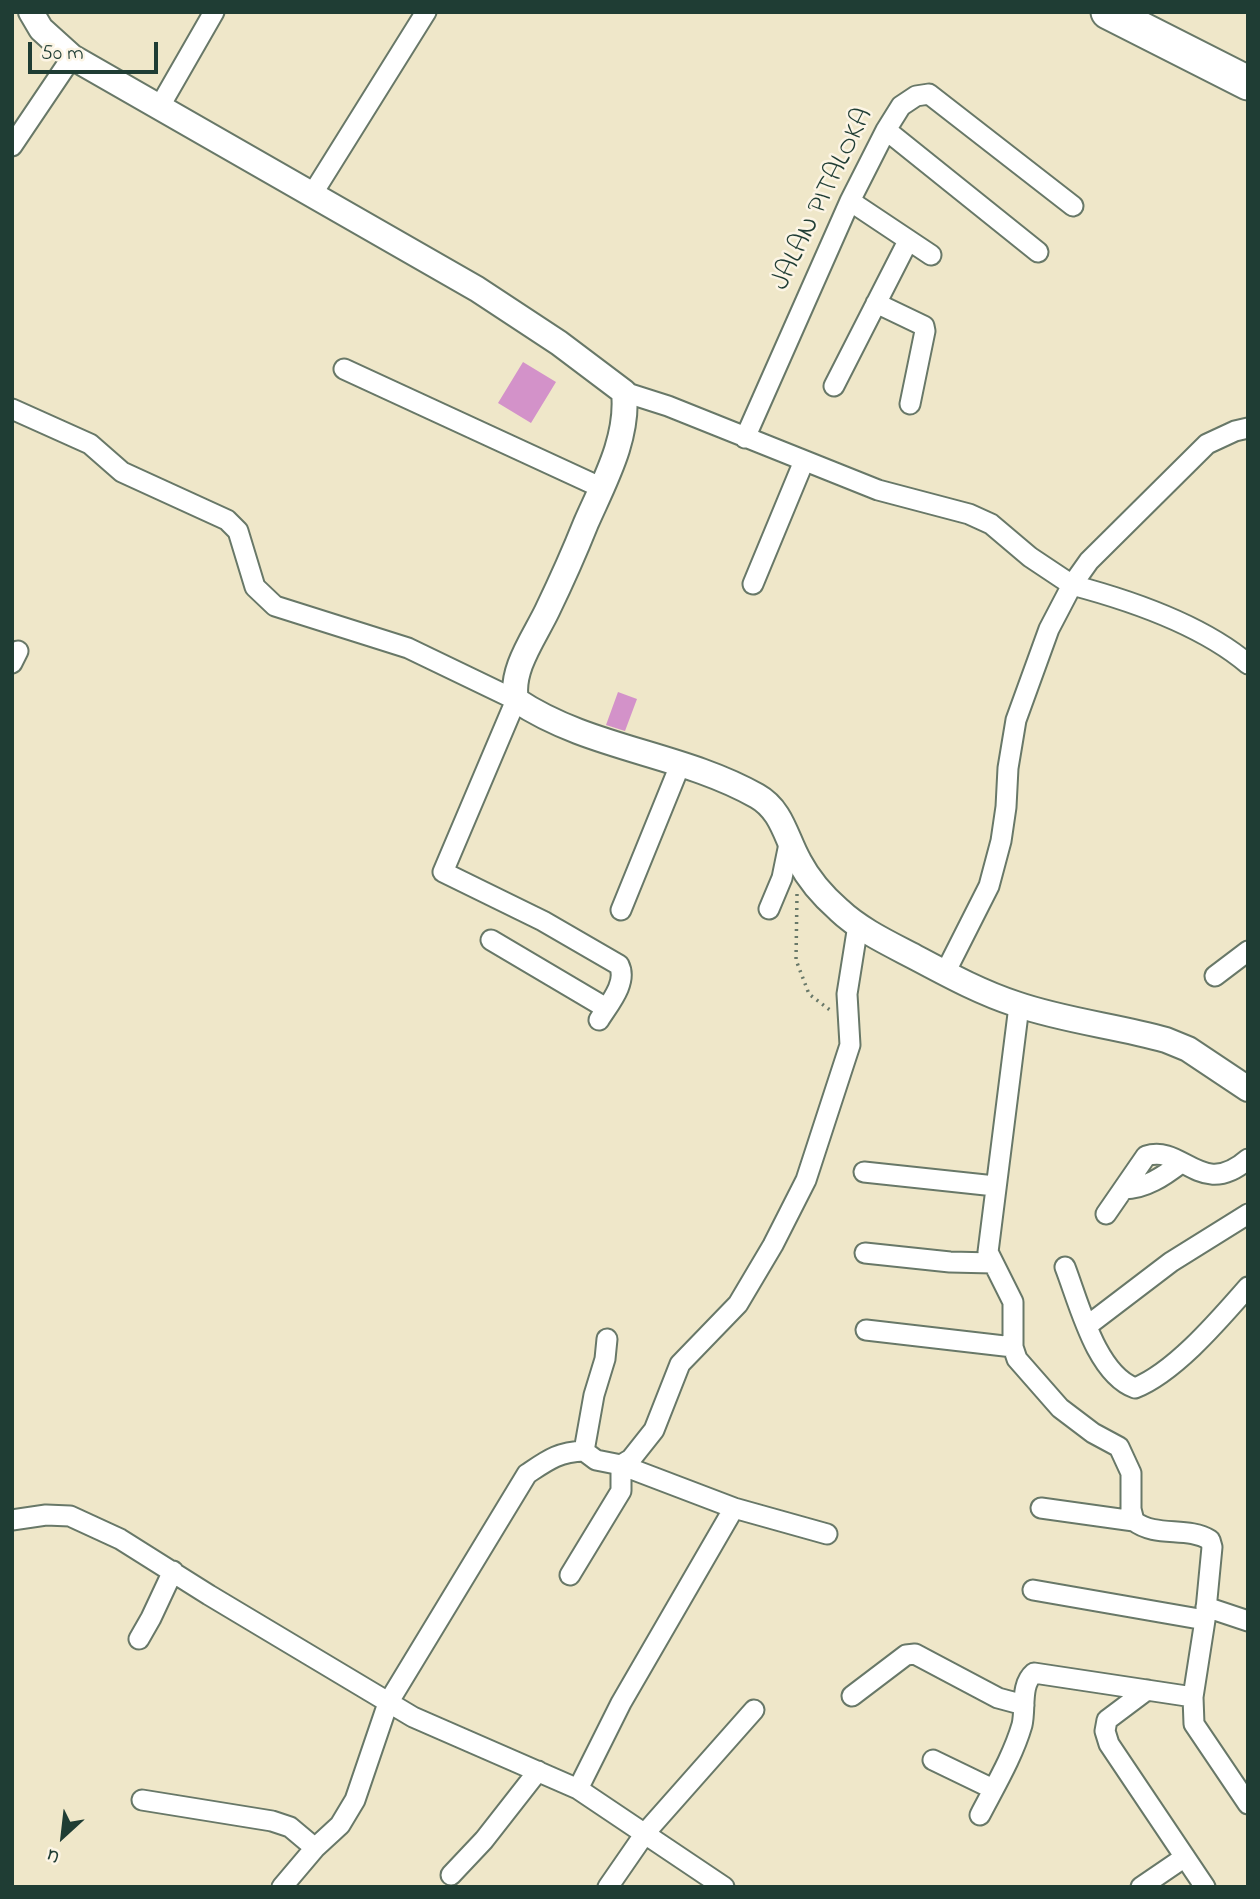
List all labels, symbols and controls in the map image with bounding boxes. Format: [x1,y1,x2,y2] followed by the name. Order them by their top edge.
[32,28,161,72] scale bar
[41,39,84,69] text: 50 m
[765,103,883,297] street label: JALAN PITALOKA
[28,1801,98,1871] north arrow
[42,1840,65,1870] text: U

